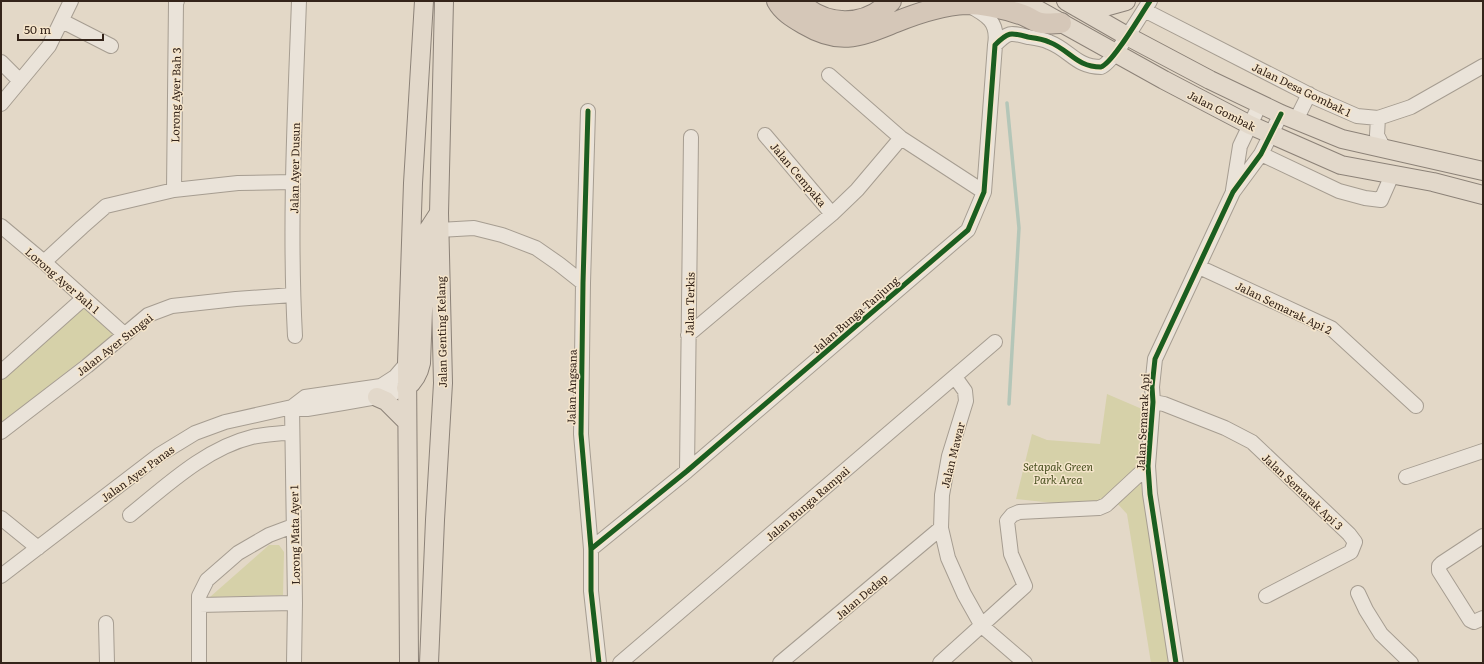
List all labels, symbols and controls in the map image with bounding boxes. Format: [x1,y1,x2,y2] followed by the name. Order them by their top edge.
[18,16,103,42] scale bar
[24,20,51,38] text: 50 m
[166,47,184,143] street label: Lorong Ayer Bah 3
[1250,58,1355,120] street label: Jalan Desa Gombak 1
[1185,86,1259,134] street label: Jalan Gombak
[285,122,303,214] street label: Jalan Ayer Dusun
[767,138,831,210] street label: Jalan Cempaka
[22,243,104,317] street label: Lorong Ayer Bah 1
[808,271,902,356] street label: Jalan Bunga Tanjung
[680,272,698,336] street label: Jalan Terkis
[432,275,450,388] street label: Jalan Genting Kelang
[1233,277,1335,337] street label: Jalan Semarak Api 2
[72,309,156,379] street label: Jalan Ayer Sungai
[562,349,580,425] street label: Jalan Angsana
[1131,373,1153,471] street label: Jalan Semarak Api
[936,420,968,490] street label: Jalan Mawar
[97,441,177,505] street label: Jalan Ayer Panas
[1259,449,1347,533] street label: Jalan Semarak Api 3
[1023,458,1093,487] park label: Setapak Green Park Area
[761,462,853,544] street label: Jalan Bunga Rampai
[285,484,303,585] street label: Lorong Mata Ayer 1
[831,569,891,623] street label: Jalan Dedap

